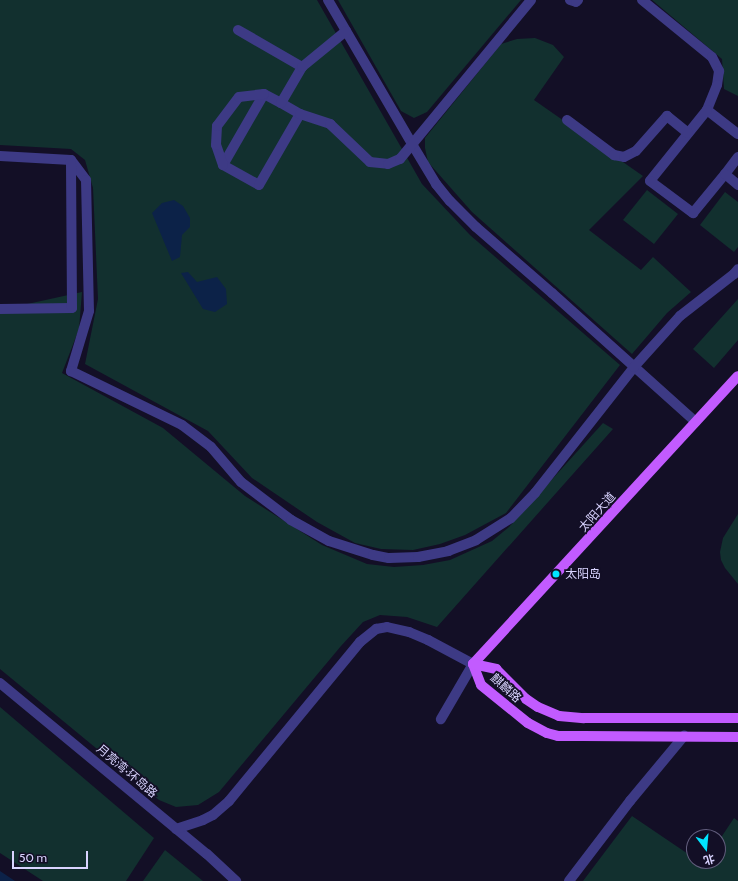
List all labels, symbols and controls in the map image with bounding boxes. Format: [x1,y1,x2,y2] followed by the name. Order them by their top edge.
[576,489,618,535] street label: 太阳大道
[565,567,601,581] place label: 太阳岛
[550,568,562,580] marker: 太阳岛
[488,671,524,705] street label: 麒麟路
[94,741,160,801] street label: 月亮湾·环岛路
[686,829,726,869] north arrow
[14,843,90,869] scale bar
[19,850,47,865] text: 50 m
[702,851,716,868] text: 北

